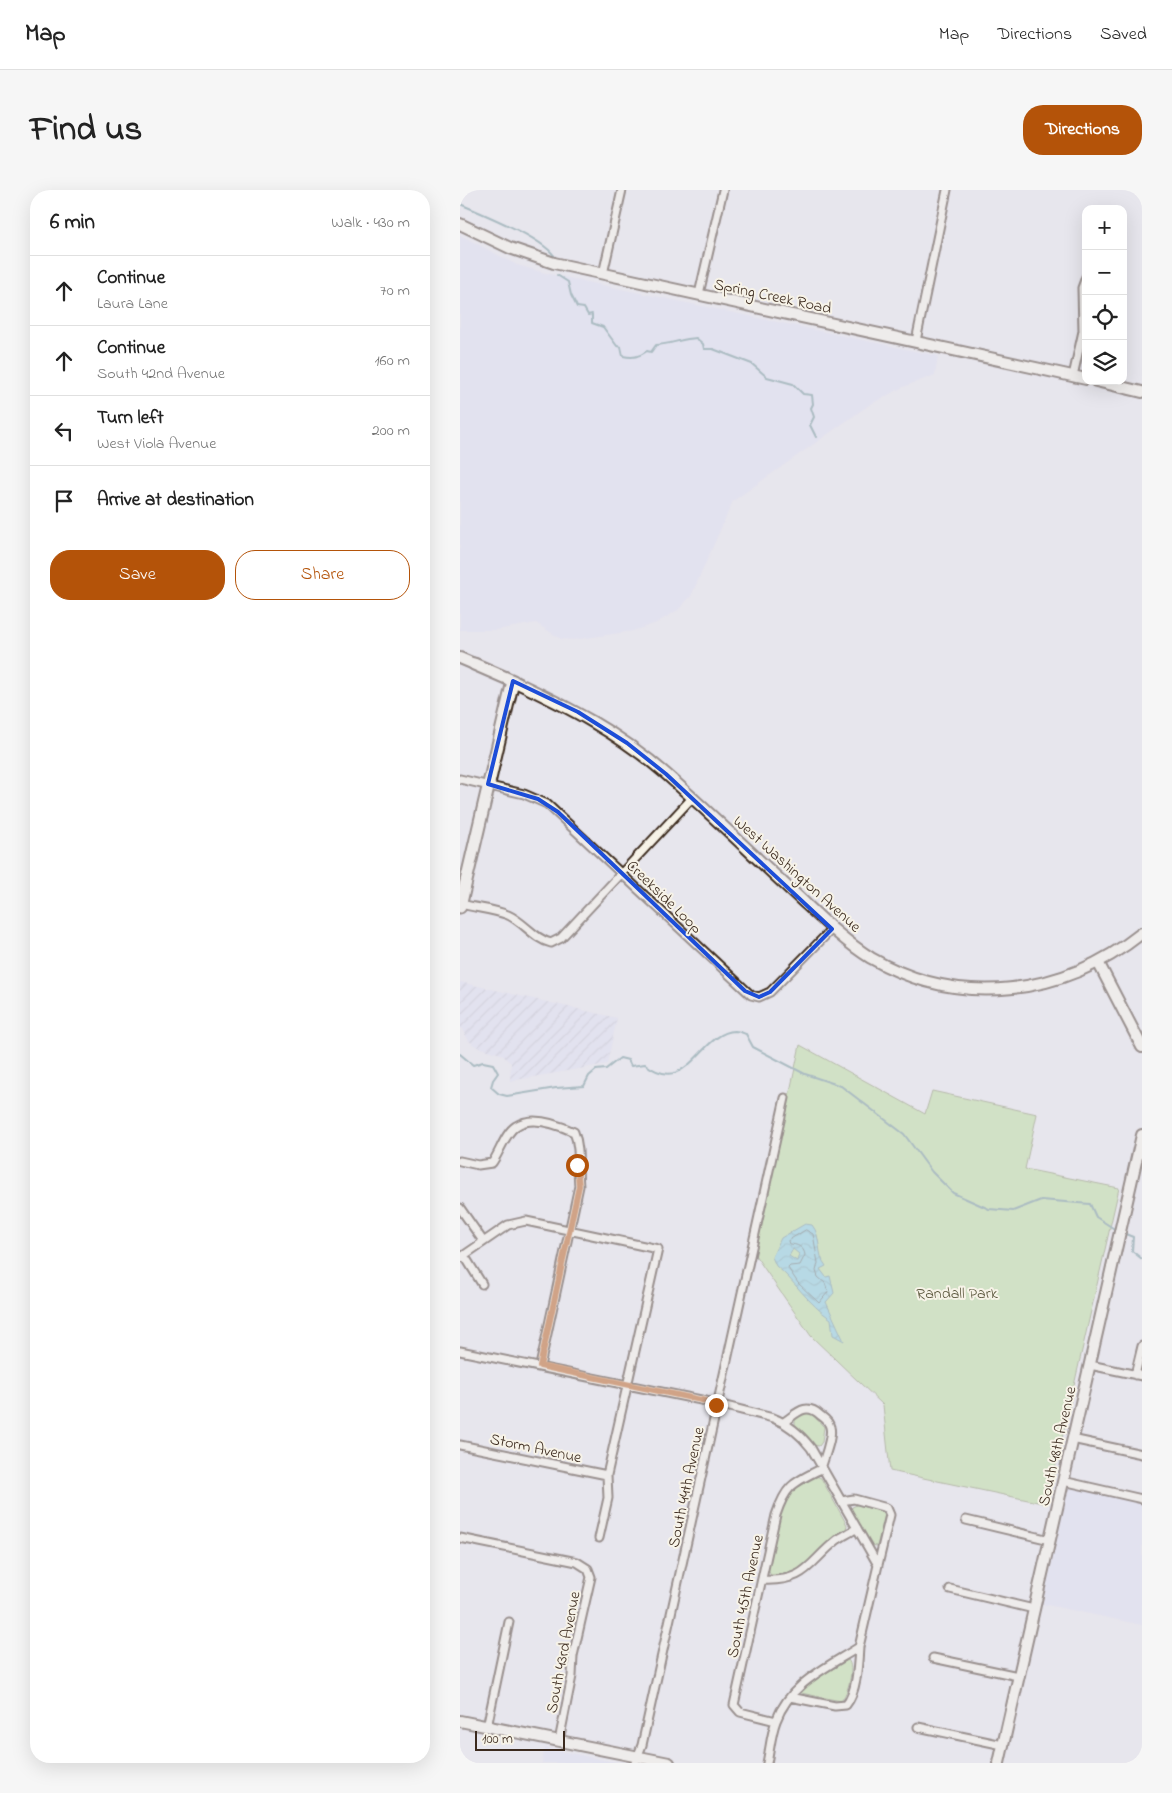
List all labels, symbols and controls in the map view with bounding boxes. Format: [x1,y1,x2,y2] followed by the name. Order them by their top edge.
[25,17,66,52] text: Map
[939,22,969,48] text: Map
[997,22,1072,48] text: Directions
[1100,22,1147,48] text: Saved
[30,105,142,156] text: Find us
[1023,105,1142,155] button: Directions
[1082,205,1127,385] map controls
[1082,205,1127,250] button: +
[50,208,95,238] text: 6 min
[331,211,410,235] text: Walk · 430 m
[1082,250,1127,295] button: −
[97,265,165,292] text: Continue
[711,273,834,321] street label: Spring Creek Road
[50,277,78,305] icon: ahead
[380,279,410,303] text: 70 m
[97,292,168,316] text: Laura Lane
[1082,295,1127,340] button: locate
[97,335,165,362] text: Continue
[1082,340,1127,385] button: layers
[50,347,78,375] icon: ahead
[375,349,410,373] text: 160 m
[97,362,225,386] text: South 42nd Avenue
[97,405,164,432] text: Turn left
[50,417,78,445] icon: left
[372,419,410,443] text: 200 m
[97,432,216,456] text: West Viola Avenue
[50,487,78,515] icon: arrive
[97,487,254,514] text: Arrive at destination
[50,550,225,600] button: Save
[235,550,410,600] button: Share
[727,810,867,939] street label: West Washington Avenue
[620,855,707,940] street label: Creekside Loop
[566,1154,589,1177] route start
[916,1282,999,1306] park label: Randall Park
[1033,1383,1084,1509] street label: South 48th Avenue
[705,1394,728,1417] route end
[662,1424,712,1550] street label: South 44th Avenue
[488,1428,584,1471] street label: Storm Avenue
[721,1532,771,1660] street label: South 45th Avenue
[540,1589,588,1715] street label: South 43rd Avenue
[475,1728,565,1751] scale bar
[482,1729,513,1750] text: 100 m

